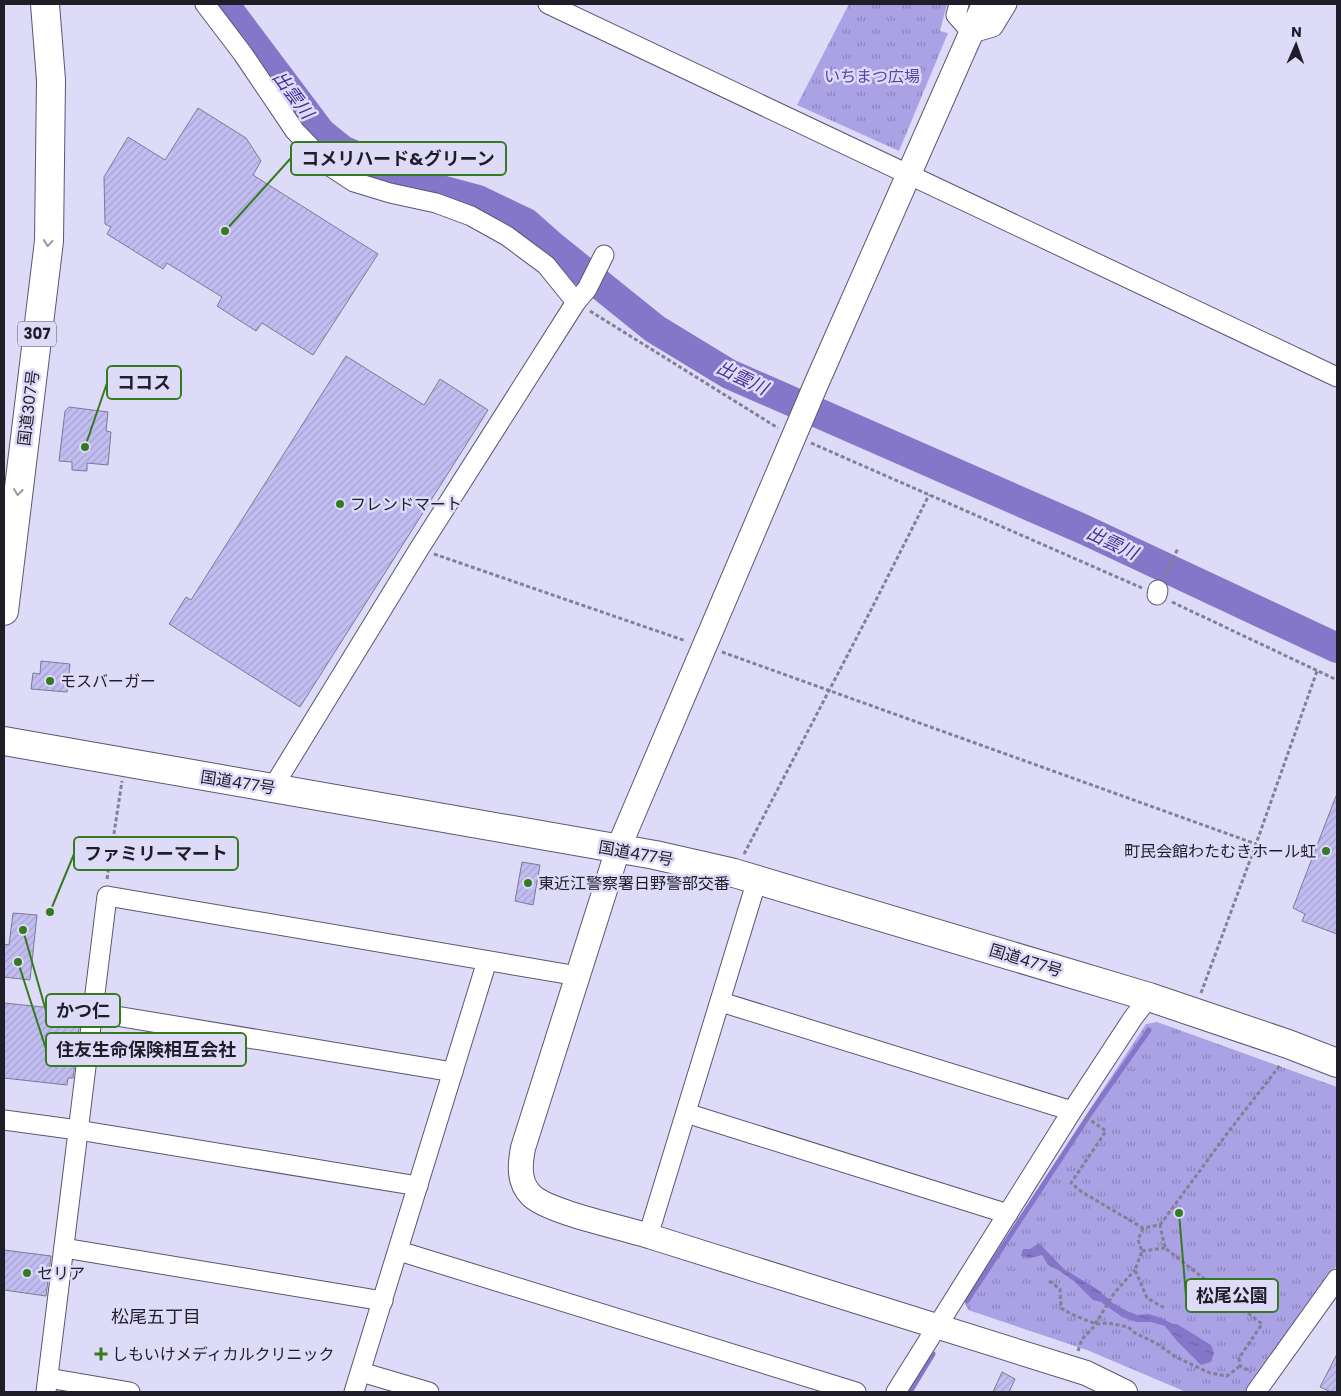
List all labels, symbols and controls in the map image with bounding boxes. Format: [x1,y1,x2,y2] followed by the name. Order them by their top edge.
[1271,20,1321,70] north arrow
[1291,22,1302,42] text: N
[824,65,920,88] park label: いちまつ広場
[267,66,321,125] water label: 出雲川
[291,142,506,175] callout: コメリハード&グリーン
[301,146,495,171] text: コメリハード&グリーン
[43,240,54,248] one-way arrow
[18,322,56,346] road number: 307
[712,354,774,401] water label: 出雲川
[107,366,181,399] callout: ココス
[12,369,45,447] street label: 国道307号
[117,370,171,395] text: ココス
[13,488,24,496] one-way arrow
[350,493,462,516] place label: フレンドマート
[334,498,346,510] marker: フレンドマート
[1082,520,1144,566] water label: 出雲川
[60,670,156,693] place label: モスバーガー
[44,675,56,687] marker: モスバーガー
[199,765,277,800] street label: 国道477号
[597,836,675,871] street label: 国道477号
[74,837,238,870] callout: ファミリーマート
[1124,840,1316,863] place label: 町民会館わたむきホール虹
[84,841,228,866] text: ファミリーマート
[1320,845,1332,857] marker: 町民会館わたむきホール虹
[538,872,730,895] place label: 東近江警察署日野警部交番
[522,877,534,889] marker: 東近江警察署日野警部交番
[986,938,1065,983] street label: 国道477号
[46,994,120,1027] callout: かつ仁
[56,998,110,1023] text: かつ仁
[46,1033,246,1066] callout: 住友生命保険相互会社
[56,1037,236,1062] text: 住友生命保険相互会社
[37,1262,85,1285] place label: セリア
[21,1267,33,1279] marker: セリア
[1186,1279,1278,1312] callout: 松尾公園
[1196,1283,1268,1308] text: 松尾公園
[111,1304,201,1329] district label: 松尾五丁目
[112,1343,335,1366] place label: しもいけメディカルクリニック
[94,1347,108,1361] marker: しもいけメディカルクリニック

